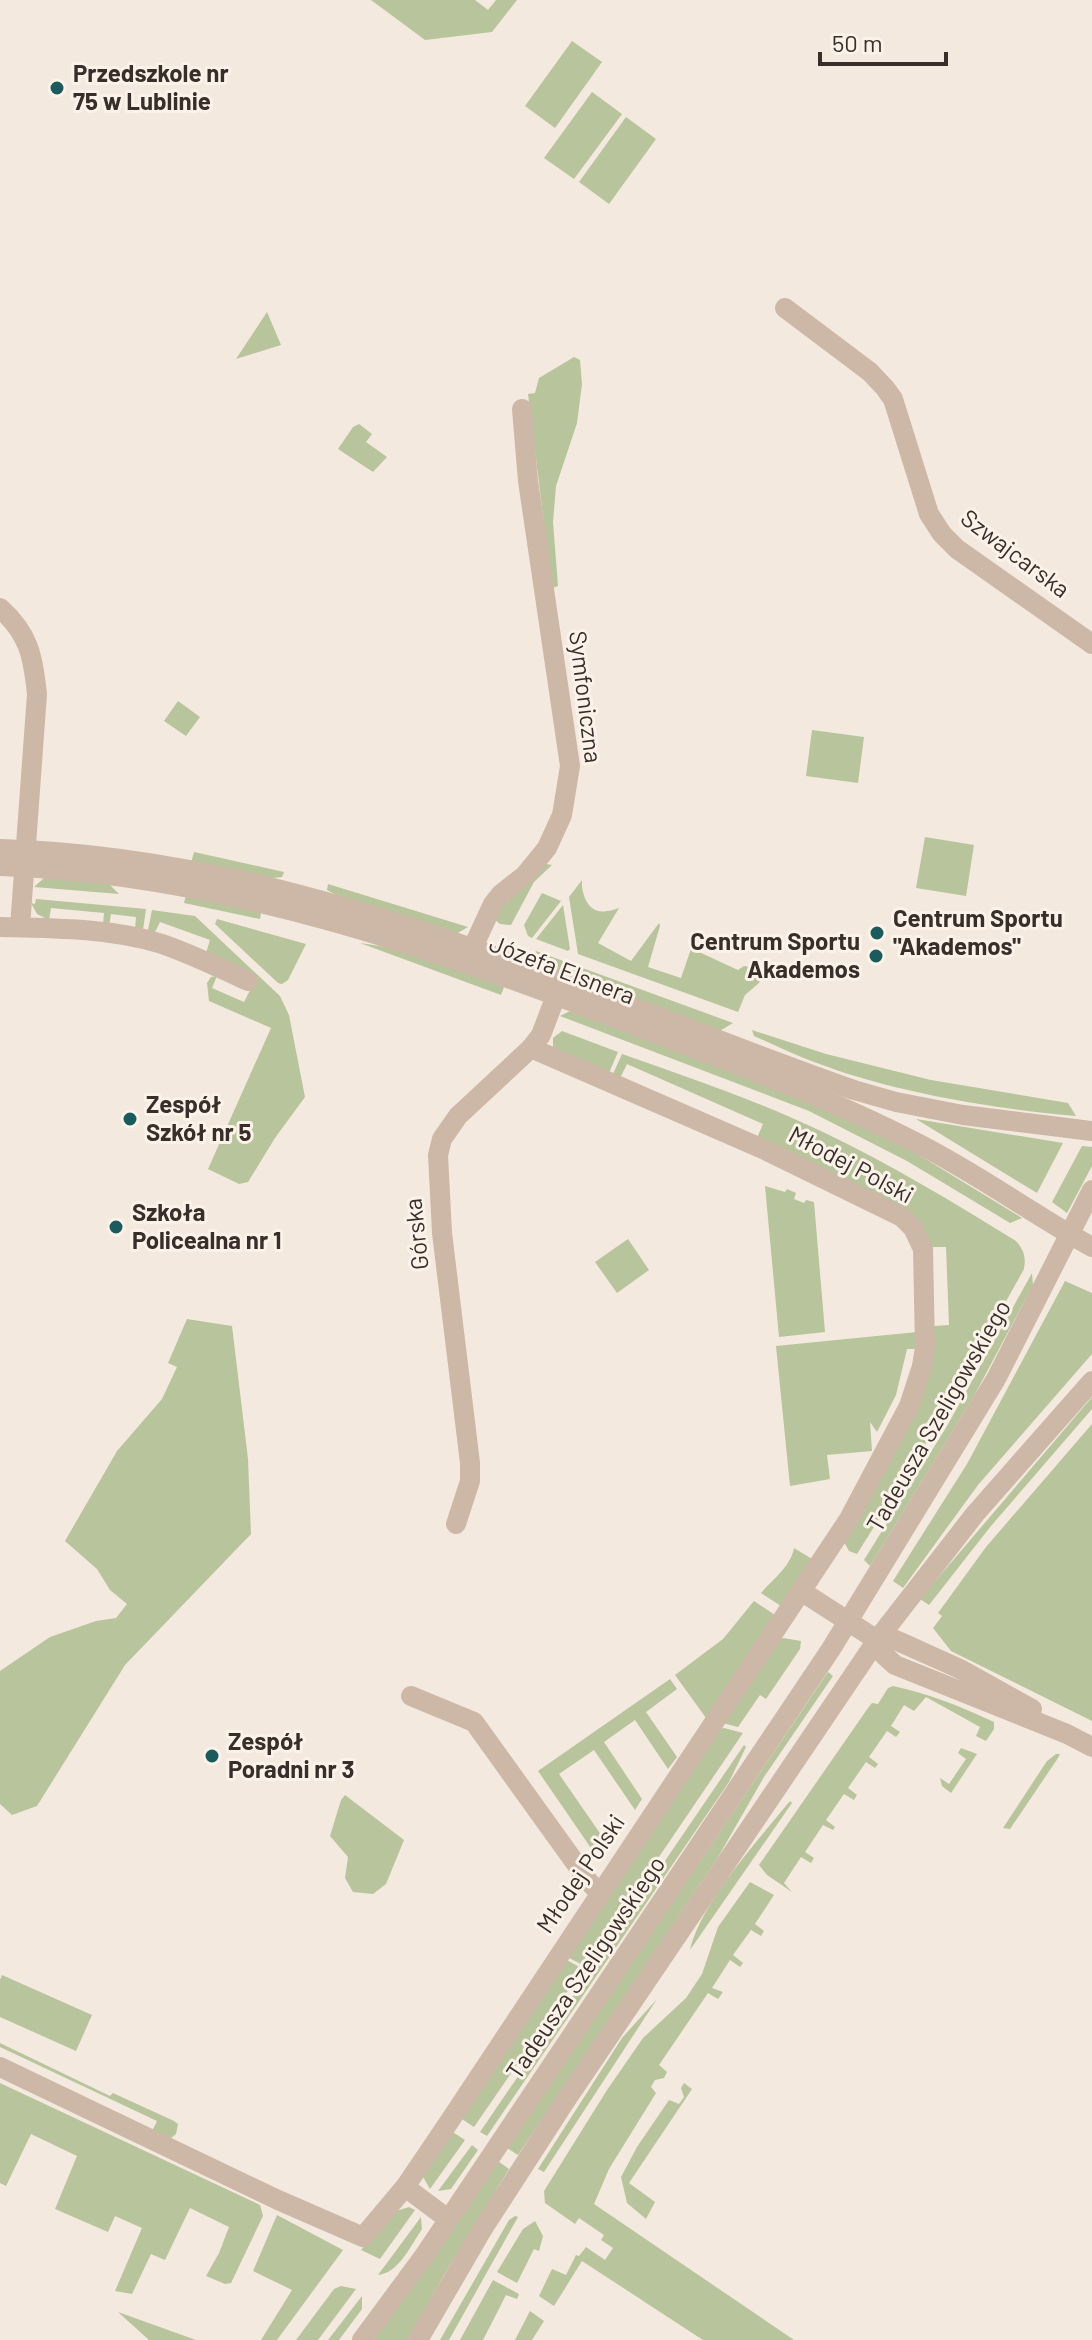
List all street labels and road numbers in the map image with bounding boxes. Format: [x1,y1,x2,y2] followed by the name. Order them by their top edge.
[956,502,1076,603] street label: Szwajcarska
[564,629,609,765] street label: Symfoniczna
[486,928,639,1010] street label: Józefa Elsnera
[784,1119,919,1209] street label: Młodej Polski
[397,1197,434,1271] street label: Górska
[859,1294,1016,1536] street label: Tadeusza Szeligowskiego
[529,1808,630,1938] street label: Młodej Polski
[499,1850,670,2084] street label: Tadeusza Szeligowskiego

